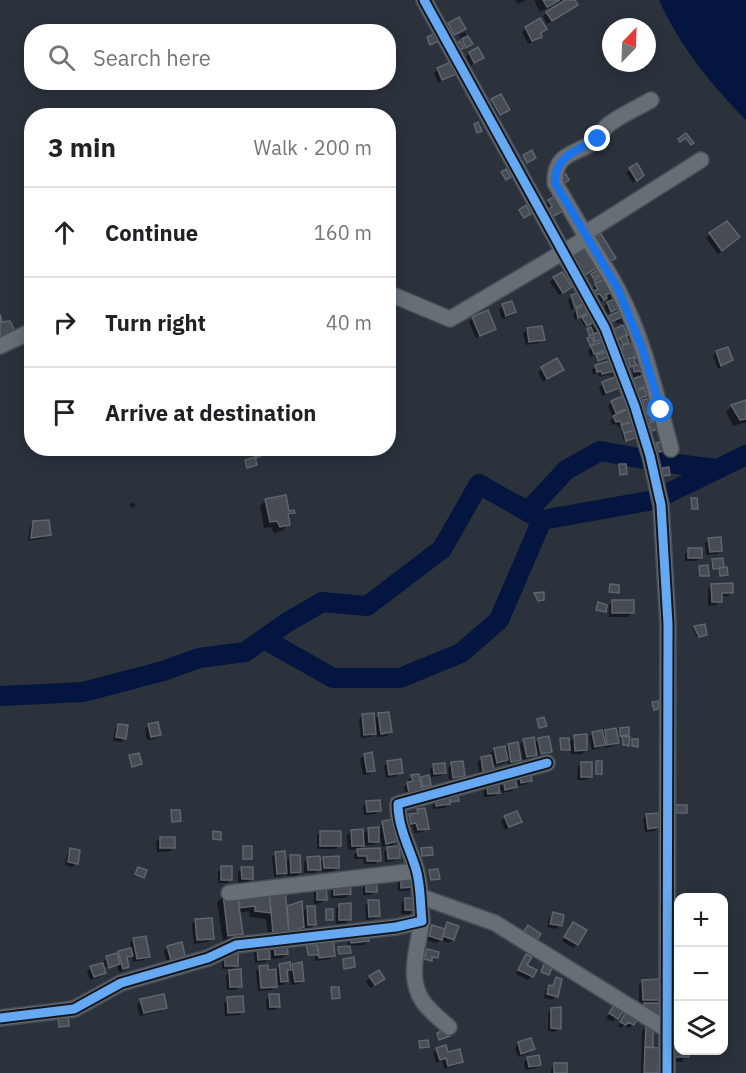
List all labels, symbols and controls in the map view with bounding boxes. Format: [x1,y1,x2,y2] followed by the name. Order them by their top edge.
[602,18,656,72] north arrow
[24,24,396,90] search box
[45,41,78,74] icon: search
[93,43,211,72] text: Search here
[584,125,610,151] route end
[48,130,116,164] text: 3 min
[254,134,372,161] text: Walk · 200 m
[48,216,81,249] icon: ahead
[105,218,198,247] text: Continue
[314,219,372,246] text: 160 m
[48,306,81,339] icon: right
[105,308,206,337] text: Turn right
[326,309,372,336] text: 40 m
[48,396,81,429] icon: arrive
[647,396,673,422] route start
[105,398,316,427] text: Arrive at destination
[674,893,728,1055] map controls
[674,893,728,947] button: +
[674,947,728,1001] button: −
[674,1001,728,1055] button: layers

